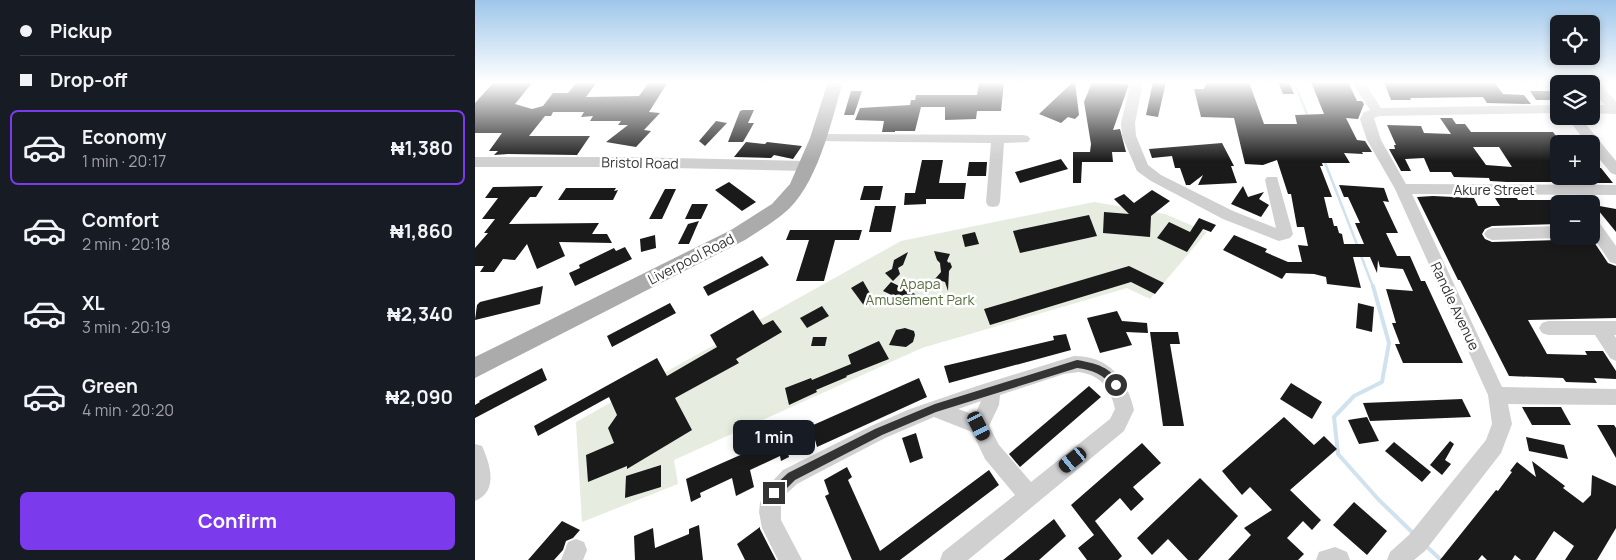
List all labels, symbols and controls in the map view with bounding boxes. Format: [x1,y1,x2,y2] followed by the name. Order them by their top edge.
[1550,15,1600,245] map controls
[1550,15,1600,65] button: locate
[50,18,112,44] text: Pickup
[50,67,127,93] text: Drop-off
[1550,75,1600,125] button: layers
[82,124,166,150] text: Economy
[22,125,67,170] icon: car
[391,135,453,161] text: ₦1,380
[1550,135,1600,185] button: +
[82,150,166,172] text: 1 min · 20:17
[601,152,679,173] street label: Bristol Road
[1453,180,1535,199] street label: Akure Street
[1550,195,1600,245] button: −
[82,207,159,233] text: Comfort
[22,208,67,253] icon: car
[390,218,453,244] text: ₦1,860
[644,229,737,288] street label: Liverpool Road
[82,233,170,255] text: 2 min · 20:18
[1427,259,1484,353] street label: Randle Avenue
[866,274,975,309] park label: Apapa Amusement Park
[82,290,105,316] text: XL
[22,291,67,336] icon: car
[387,301,453,327] text: ₦2,340
[82,316,171,338] text: 3 min · 20:19
[82,373,138,399] text: Green
[22,374,67,419] icon: car
[1105,374,1127,396] route start
[385,384,453,410] text: ₦2,090
[82,399,174,421] text: 4 min · 20:20
[965,409,992,443] car
[733,420,815,456] callout: 1 min
[754,426,794,448] text: 1 min
[1056,445,1089,475] car
[763,482,785,504] route end
[20,492,455,550] button: Confirm

